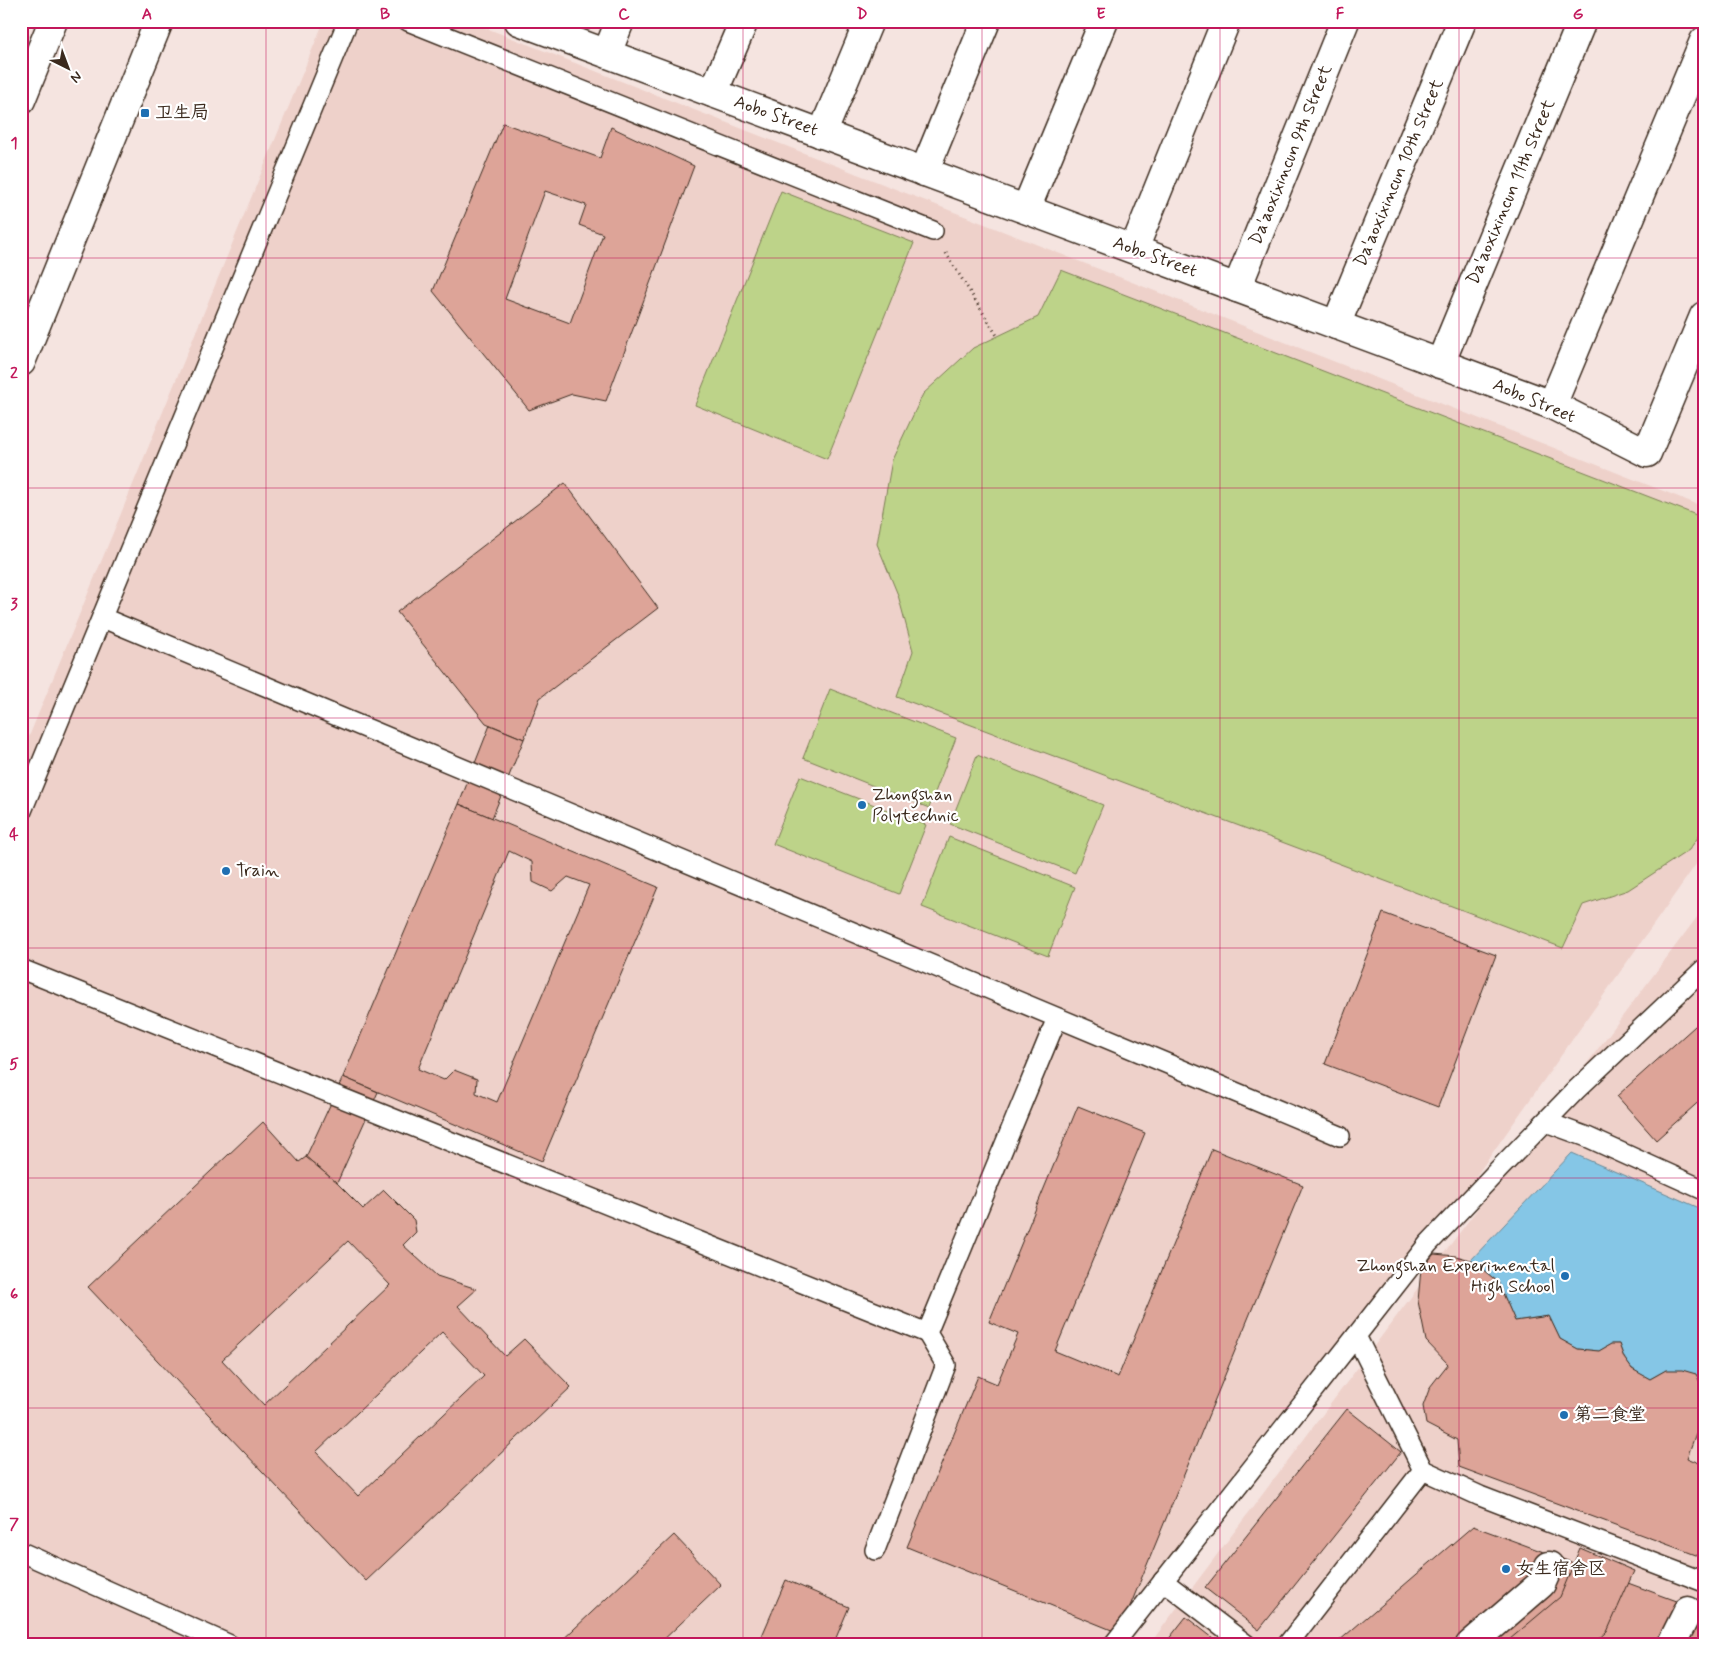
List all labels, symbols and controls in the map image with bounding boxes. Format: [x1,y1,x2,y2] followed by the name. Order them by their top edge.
[142,4,152,25] text: A
[380,4,390,25] text: B
[618,4,630,25] text: C
[856,4,868,25] text: D
[1096,4,1106,25] text: E
[1336,4,1345,25] text: F
[1573,4,1584,25] text: G
[42,42,92,92] north arrow
[1244,61,1338,249] street label: Da'aoxixincun 9th Street
[67,67,86,87] text: N
[1349,75,1450,271] street label: Da'aoxixincun 10th Street
[731,90,822,142] street label: Aobo Street
[1461,95,1561,288] street label: Da'aoxixincun 11th Street
[155,101,209,125] place label: 卫生局
[139,107,151,119] marker: 卫生局
[10,133,18,154] text: 1
[1110,231,1201,283] street label: Aobo Street
[10,363,18,384] text: 2
[1489,373,1579,429] street label: Aobo Street
[10,594,18,615] text: 3
[872,783,959,828] place label: Zhongshan Polytechnic
[856,799,868,811] marker: Zhongshan Polytechnic
[9,824,19,845] text: 4
[236,859,279,883] place label: Train
[220,865,232,877] marker: Train
[9,1054,19,1075] text: 5
[1357,1254,1555,1301] place label: Zhongshan Experimental High School
[1559,1270,1571,1282] marker: Zhongshan Experimental High School
[10,1284,18,1305] text: 6
[1574,1403,1646,1427] place label: 第二食堂
[1558,1409,1570,1421] marker: 第二食堂
[9,1514,19,1535] text: 7
[1516,1557,1606,1581] place label: 女生宿舍区
[1500,1563,1512,1575] marker: 女生宿舍区

